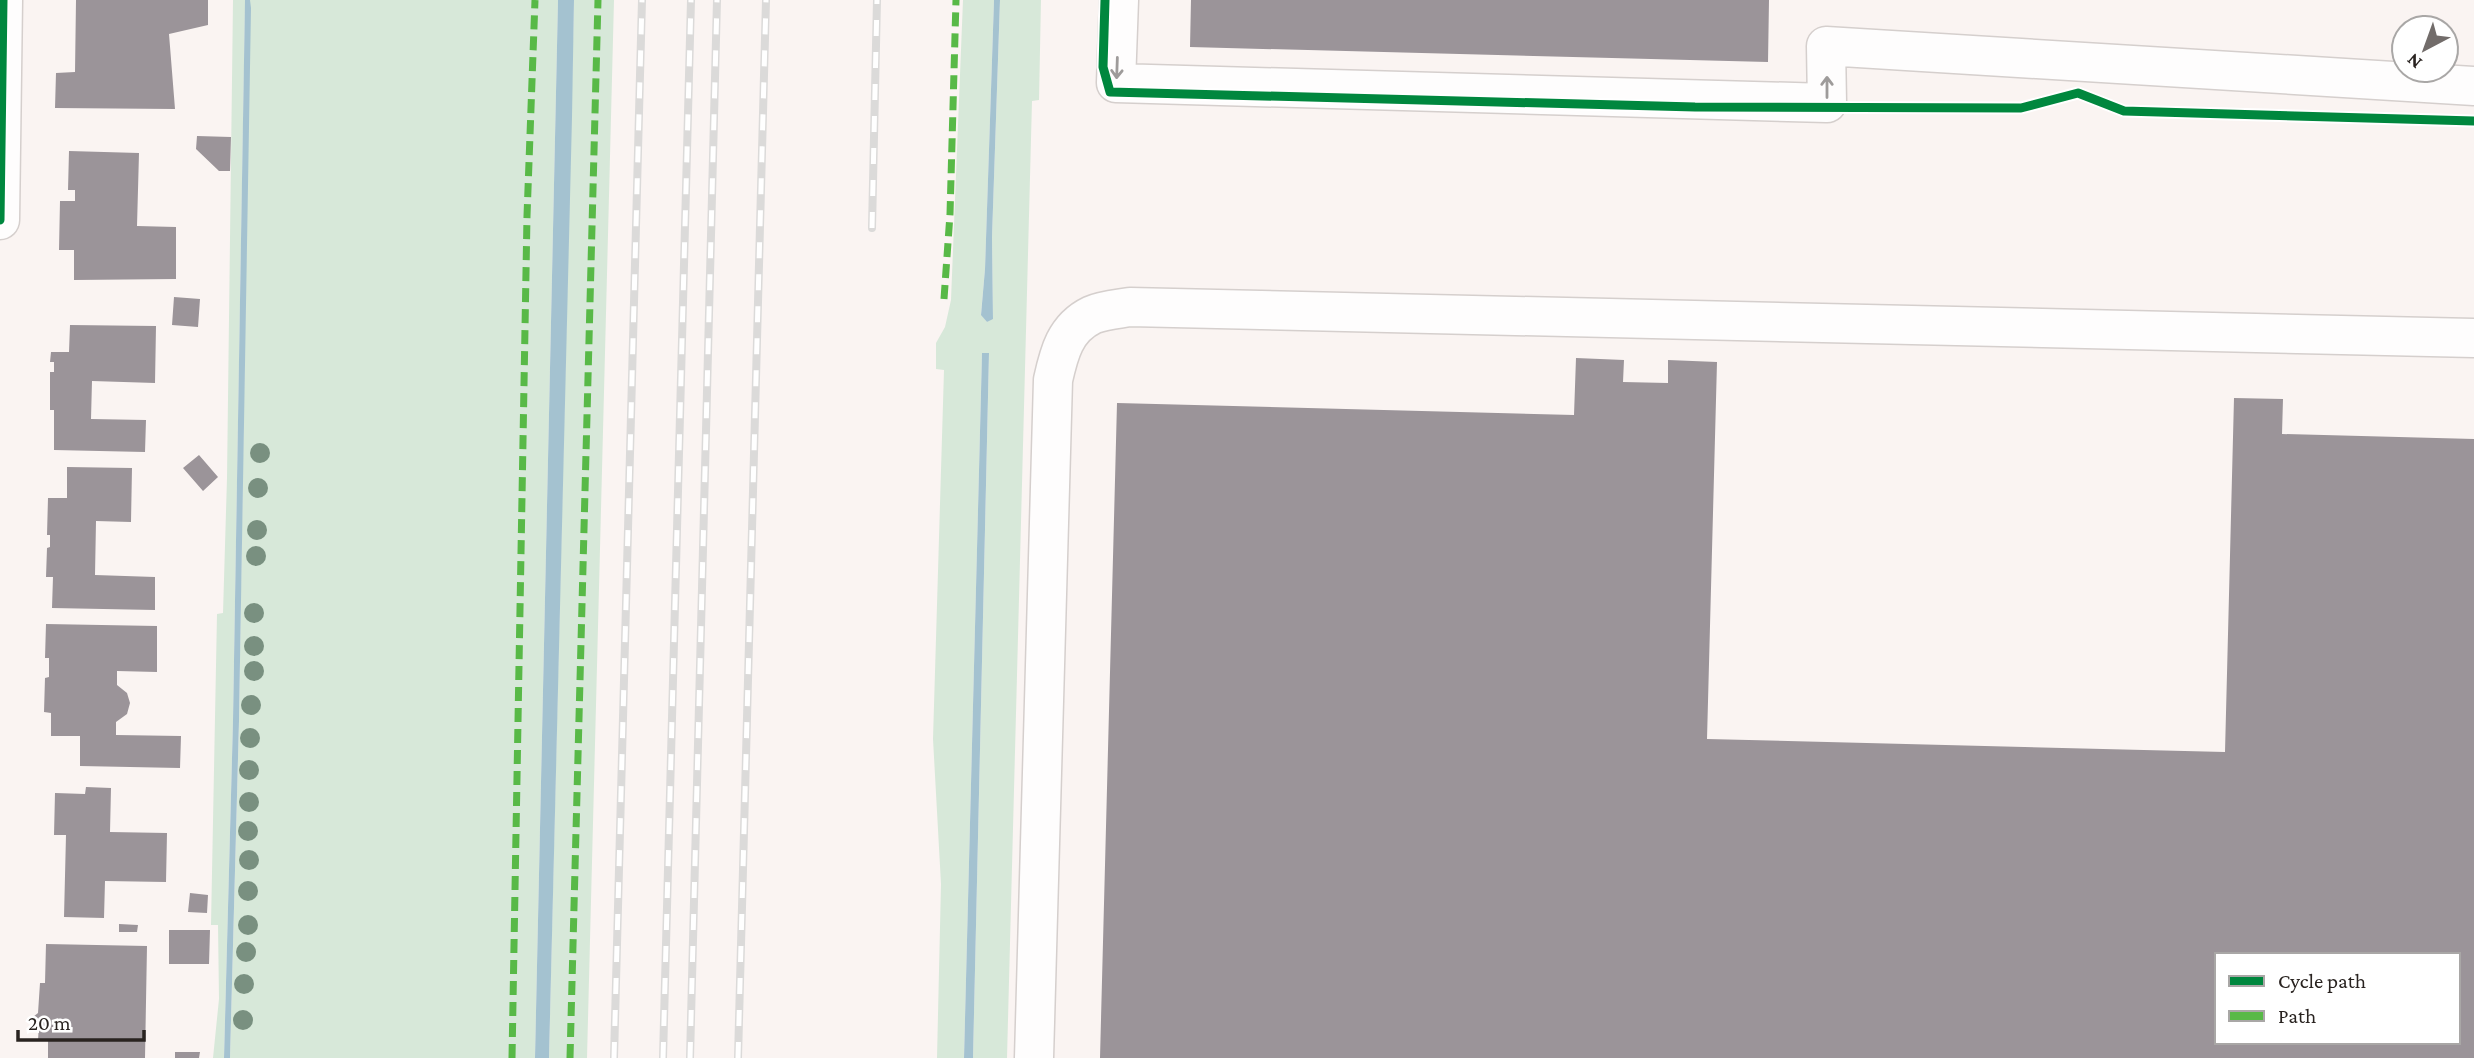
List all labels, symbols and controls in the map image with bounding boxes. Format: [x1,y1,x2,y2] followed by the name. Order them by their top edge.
[2390,14,2460,84] north arrow
[2402,49,2426,74] text: N
[1110,56,1123,79] one-way arrow
[1820,75,1834,98] one-way arrow
[2215,953,2460,1044] legend
[2278,969,2366,993] text: Cycle path
[18,998,144,1042] scale bar
[2278,1004,2316,1028] text: Path
[28,1011,71,1035] text: 20 m

